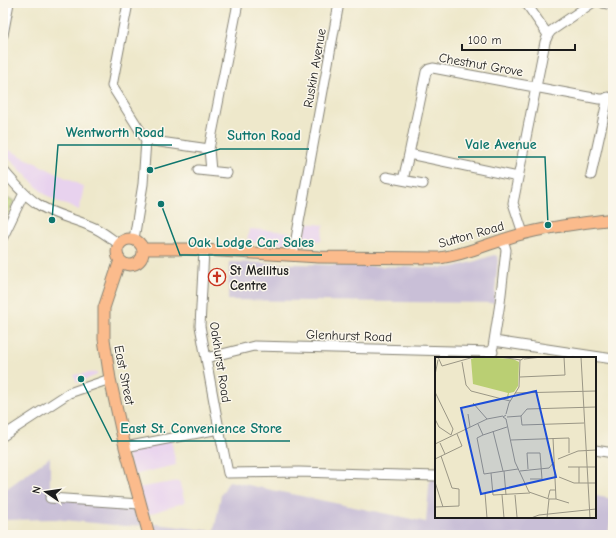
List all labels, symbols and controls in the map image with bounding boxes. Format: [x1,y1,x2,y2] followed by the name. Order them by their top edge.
[462,26,575,52] scale bar
[300,27,329,109] street label: Ruskin Avenue
[468,33,501,47] text: 100 m
[438,50,525,79] street label: Chestnut Grove
[58,119,172,145] callout: Wentworth Road
[220,123,309,149] callout: Sutton Road
[66,124,164,141] text: Wentworth Road
[227,127,301,144] text: Sutton Road
[458,131,545,157] callout: Vale Avenue
[465,136,537,153] text: Vale Avenue
[437,218,506,251] street label: Sutton Road
[180,229,322,255] callout: Oak Lodge Car Sales
[188,234,314,251] text: Oak Lodge Car Sales
[230,263,289,293] place label: St Mellitus Centre
[207,267,227,287] church icon: St Mellitus Centre
[207,321,234,404] street label: Oakhurst Road
[306,327,392,344] street label: Glenhurst Road
[111,344,138,408] street label: East Street
[435,357,596,518] inset map
[112,415,290,441] callout: East St. Convenience Store
[120,420,282,437] text: East St. Convenience Store
[26,472,66,512] north arrow
[30,485,44,495] text: N

